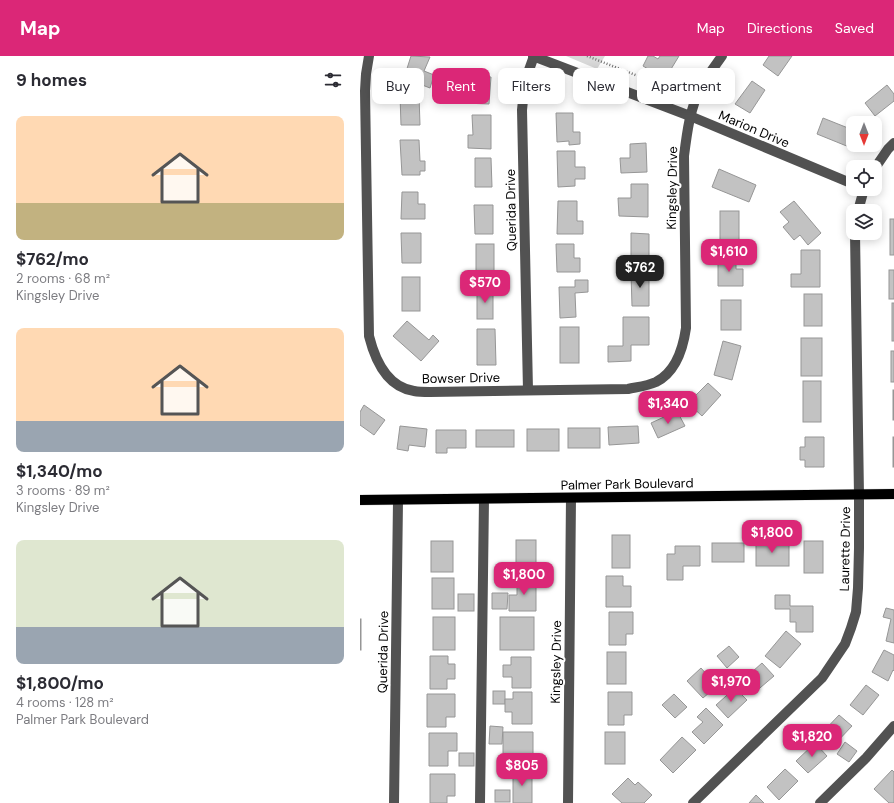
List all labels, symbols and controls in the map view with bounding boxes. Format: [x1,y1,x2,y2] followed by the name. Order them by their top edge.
[20,16,60,41] text: Map
[697,19,725,37] text: Map
[747,19,813,37] text: Directions
[835,19,874,37] text: Saved
[372,68,424,104] chip: Buy
[432,68,490,104] chip: Rent
[498,68,565,104] chip: Filters
[573,68,629,104] chip: New
[637,68,735,104] chip: Apartment
[16,69,87,91] text: 9 homes
[322,69,344,91] icon: filters
[716,106,792,152] street label: Marion Drive
[846,116,882,152] north arrow
[846,116,882,240] map controls
[144,142,216,214] icon: home
[663,146,681,230] street label: Kingsley Drive
[846,160,882,196] button: locate
[502,169,520,251] street label: Querida Drive
[846,204,882,240] button: layers
[696,239,762,273] pin: $1,610
[710,243,748,260] text: $1,610
[16,248,89,270] text: $762/mo
[616,255,664,289] pin: $762
[625,259,655,276] text: $762
[16,270,110,287] text: 2 rooms · 68 m²
[461,270,509,304] pin: $570
[469,274,501,291] text: $570
[16,287,99,304] text: Kingsley Drive
[144,354,216,426] icon: home
[422,369,500,387] street label: Bowser Drive
[635,391,701,425] pin: $1,340
[647,395,689,412] text: $1,340
[16,460,103,482] text: $1,340/mo
[560,474,694,494] street label: Palmer Park Boulevard
[16,482,110,499] text: 3 rooms · 89 m²
[16,499,99,516] text: Kingsley Drive
[836,506,854,592] street label: Laurette Drive
[739,520,805,554] pin: $1,800
[751,524,793,541] text: $1,800
[491,562,557,596] pin: $1,800
[144,566,216,638] icon: home
[503,566,545,583] text: $1,800
[374,611,392,693] street label: Querida Drive
[547,620,565,704] street label: Kingsley Drive
[698,669,764,703] pin: $1,970
[16,672,104,694] text: $1,800/mo
[711,673,751,690] text: $1,970
[16,694,114,711] text: 4 rooms · 128 m²
[16,711,149,728] text: Palmer Park Boulevard
[779,724,845,758] pin: $1,820
[792,728,832,745] text: $1,820
[498,753,546,787] pin: $805
[505,757,539,774] text: $805

